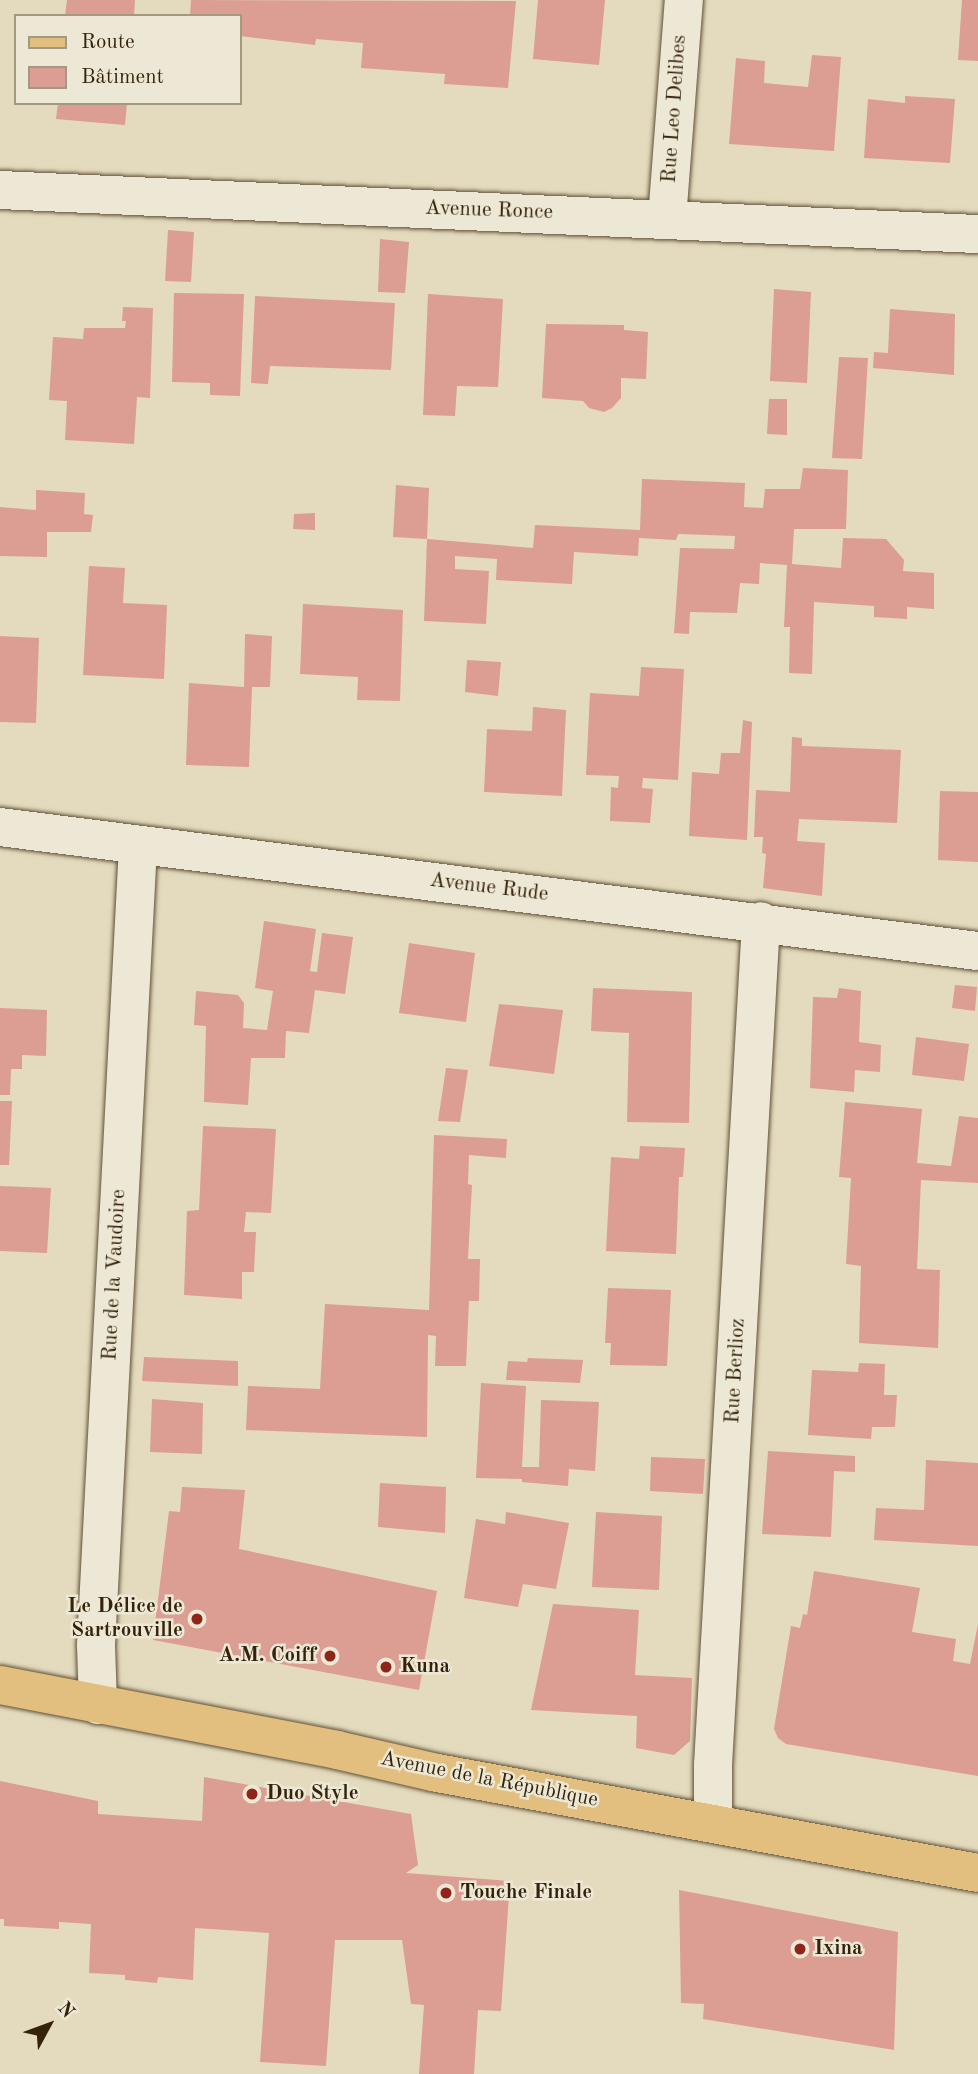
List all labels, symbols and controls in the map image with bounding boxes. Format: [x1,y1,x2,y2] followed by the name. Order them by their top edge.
[14,14,242,105] legend
[81,32,135,53] text: Route
[657,34,693,184] street label: Rue Leo Delibes
[81,67,164,88] text: Bâtiment
[425,196,553,226] street label: Avenue Ronce
[428,868,550,908] street label: Avenue Rude
[98,1189,132,1361] street label: Rue de la Vaudoire
[721,1318,751,1424] street label: Rue Berlioz
[67,1594,183,1644] place label: Le Délice de Sartrouville
[189,1611,205,1627] marker: Le Délice de Sartrouville
[218,1643,316,1669] place label: A.M. Coiff
[322,1648,338,1664] marker: A.M. Coiff
[400,1654,450,1680] place label: Kuna
[378,1659,394,1675] marker: Kuna
[378,1747,600,1813] street label: Avenue de la République
[266,1781,359,1807] place label: Duo Style
[244,1786,260,1802] marker: Duo Style
[460,1880,592,1906] place label: Touche Finale
[438,1885,454,1901] marker: Touche Finale
[814,1936,863,1962] place label: Ixina
[792,1941,808,1957] marker: Ixina
[14,1990,84,2060] north arrow
[53,1999,77,2023] text: N

